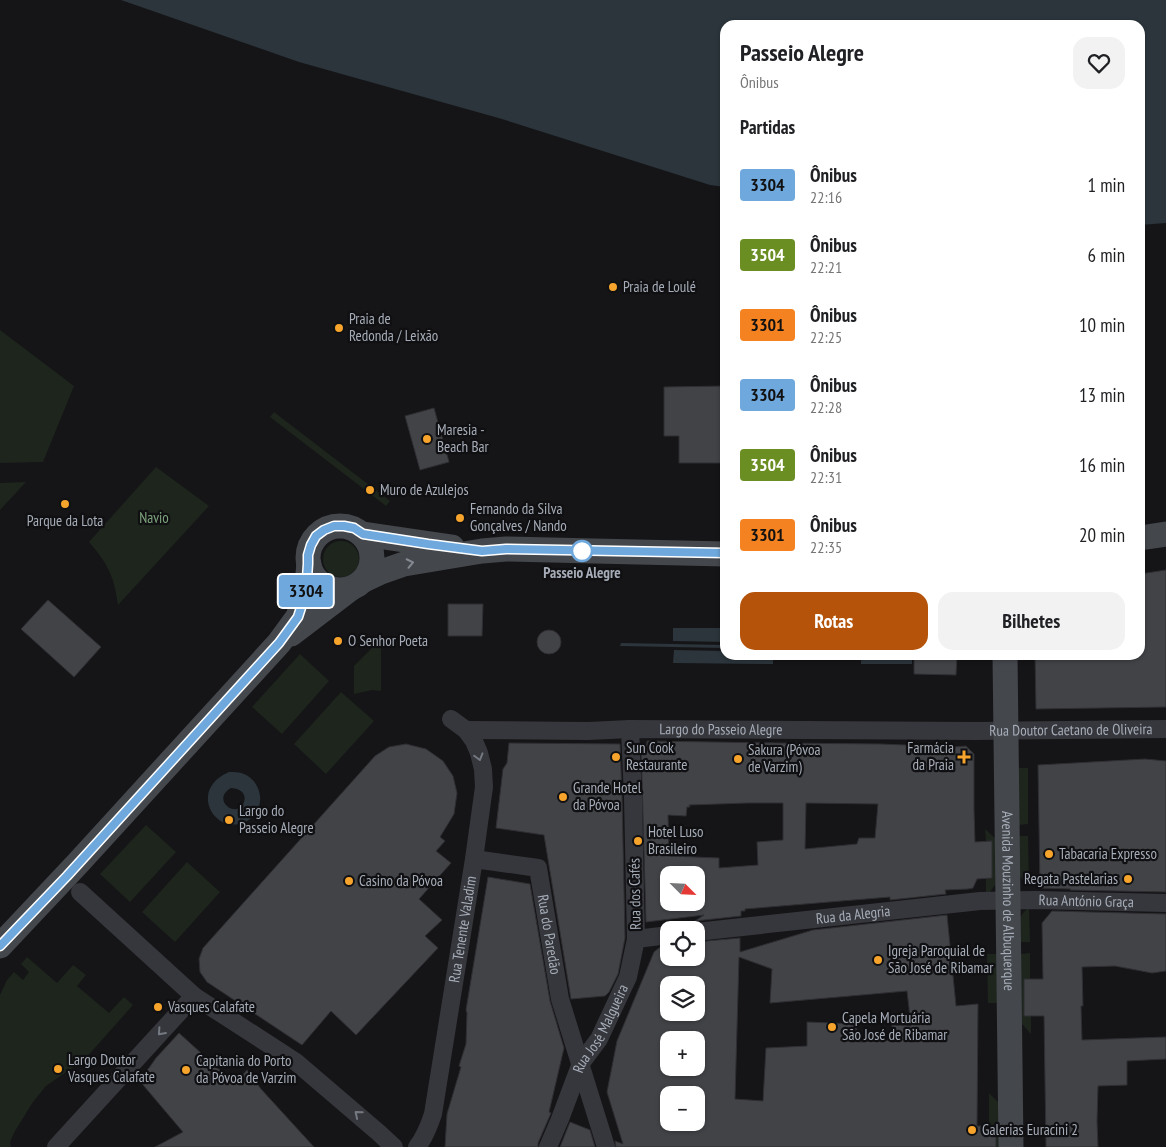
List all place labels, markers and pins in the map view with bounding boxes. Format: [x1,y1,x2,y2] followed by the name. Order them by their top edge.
[623,277,696,296] place label: Praia de Loulé
[607,281,619,293] marker: Praia de Loulé
[349,309,438,345] place label: Praia de Redonda / Leixão
[333,322,345,334] marker: Praia de Redonda / Leixão
[437,420,489,456] place label: Maresia - Beach Bar
[421,433,433,445] marker: Maresia - Beach Bar
[380,480,469,499] place label: Muro de Azulejos
[364,484,376,496] marker: Muro de Azulejos
[59,498,71,510] marker: Parque da Lota
[470,499,567,535] place label: Fernando da Silva Gonçalves / Nando
[27,511,103,530] place label: Parque da Lota
[454,512,466,524] marker: Fernando da Silva Gonçalves / Nando
[571,540,593,562] marker: Passeio Alegre
[543,563,621,582] place label: Passeio Alegre
[348,631,428,650] place label: O Senhor Poeta
[332,635,344,647] marker: O Senhor Poeta
[626,738,687,774] place label: Sun Cook Restaurante
[907,738,954,774] place label: Farmácia da Praia
[748,740,821,776] place label: Sakura (Póvoa de Varzim)
[610,751,622,763] marker: Sun Cook Restaurante
[958,751,970,763] marker: Farmácia da Praia
[732,753,744,765] marker: Sakura (Póvoa de Varzim)
[573,778,642,814] place label: Grande Hotel da Póvoa
[557,791,569,803] marker: Grande Hotel da Póvoa
[239,801,314,837] place label: Largo do Passeio Alegre
[223,814,235,826] marker: Largo do Passeio Alegre
[648,822,703,858] place label: Hotel Luso Brasileiro
[632,835,644,847] marker: Hotel Luso Brasileiro
[1059,844,1157,863] place label: Tabacaria Expresso
[1043,848,1055,860] marker: Tabacaria Expresso
[1024,869,1118,888] place label: Regata Pastelarias
[359,871,443,890] place label: Casino da Póvoa
[1122,873,1134,885] marker: Regata Pastelarias
[343,875,355,887] marker: Casino da Póvoa
[888,941,994,977] place label: Igreja Paroquial de São José de Ribamar
[872,954,884,966] marker: Igreja Paroquial de São José de Ribamar
[167,997,255,1016] place label: Vasques Calafate
[152,1001,164,1013] marker: Vasques Calafate
[842,1008,948,1044] place label: Capela Mortuária São José de Ribamar
[826,1021,838,1033] marker: Capela Mortuária São José de Ribamar
[67,1050,155,1086] place label: Largo Doutor Vasques Calafate
[196,1051,296,1087] place label: Capitania do Porto da Póvoa de Varzim
[52,1063,64,1075] marker: Largo Doutor Vasques Calafate
[180,1064,192,1076] marker: Capitania do Porto da Póvoa de Varzim
[982,1120,1078,1139] place label: Galerias Euracini 2
[966,1124,978,1136] marker: Galerias Euracini 2

